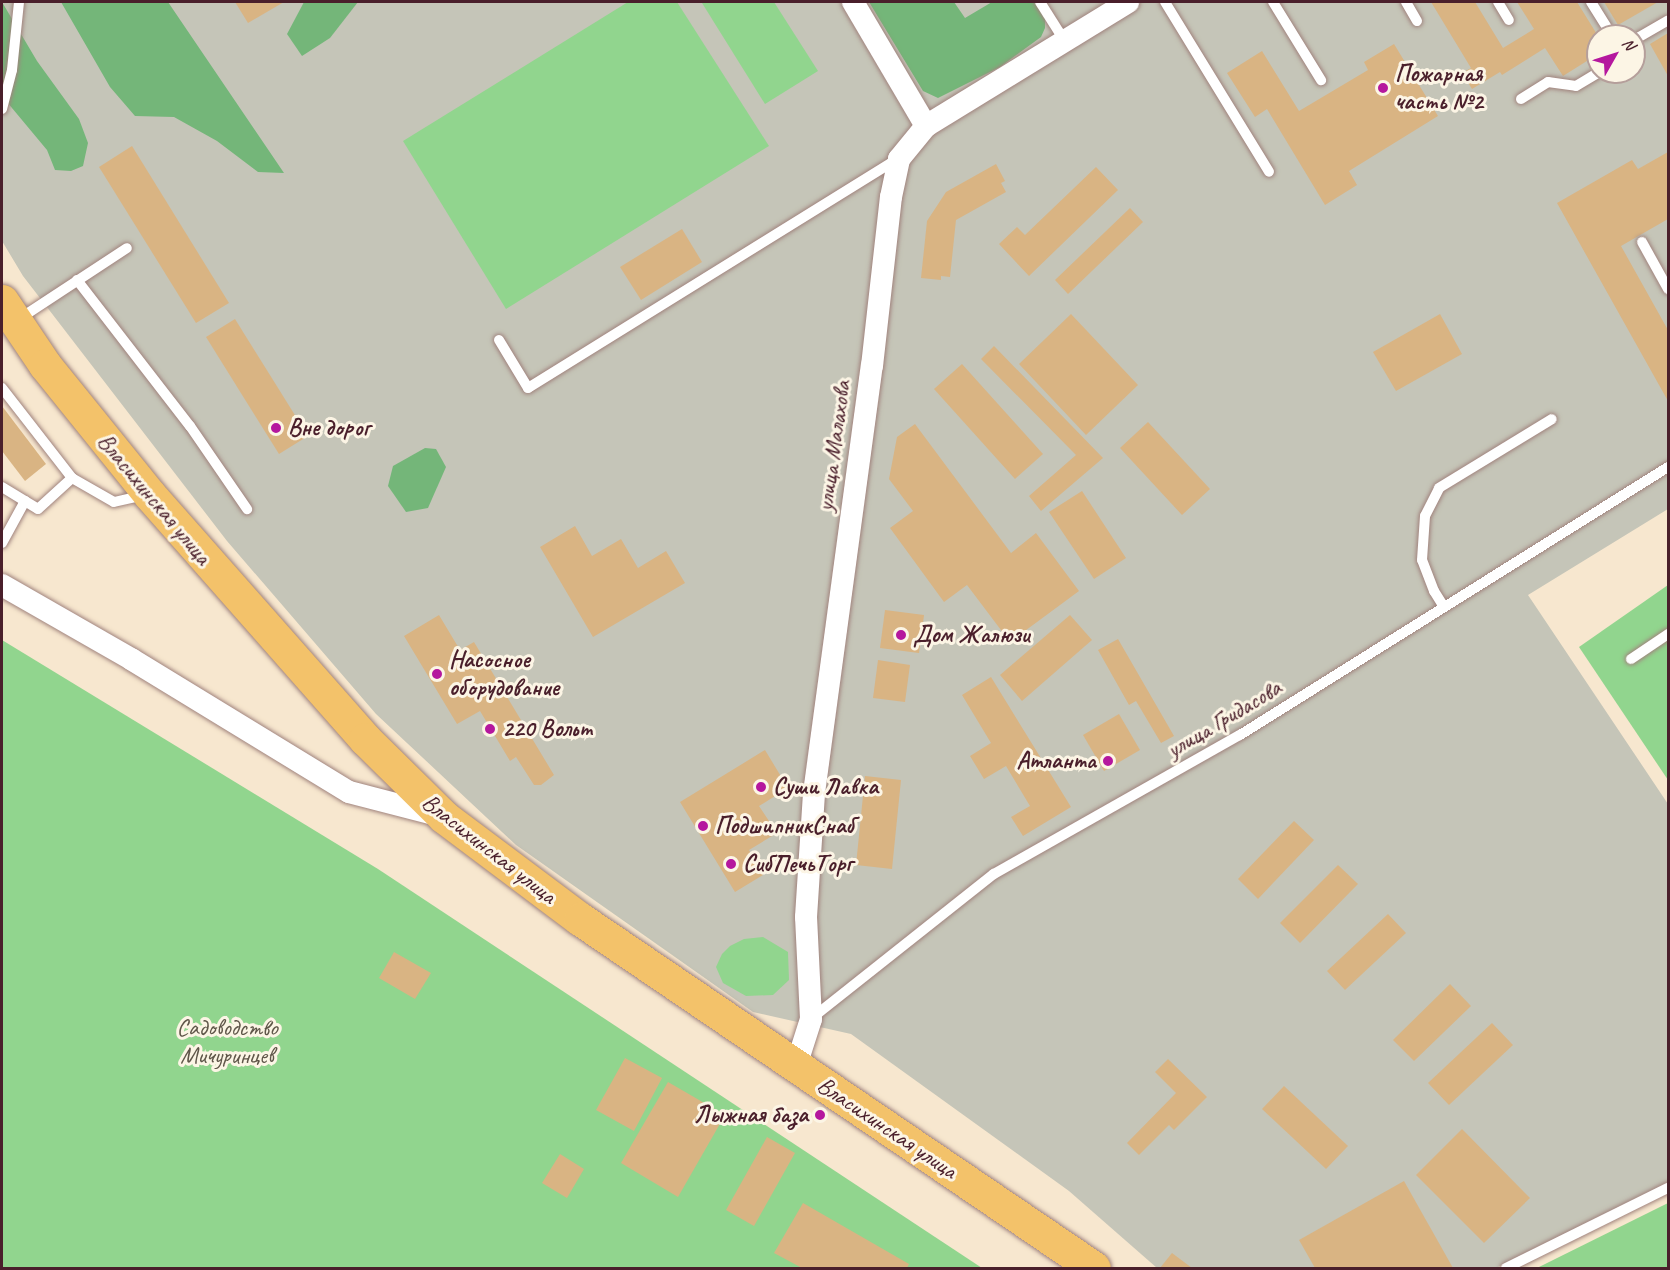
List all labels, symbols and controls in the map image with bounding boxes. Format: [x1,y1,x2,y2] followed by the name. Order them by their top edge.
[1586,24,1646,84] north arrow
[1618,34,1639,54] text: N
[1395,60,1483,116] place label: Пожарная часть №2
[1376,81,1390,95] marker: Пожарная часть №2
[810,378,858,514] street label: улица Малахова
[288,414,370,442] place label: Вне дорог
[269,421,283,435] marker: Вне дорог
[90,427,218,571] street label: Власихинская улица
[913,621,1030,649] place label: Дом Жалюзи
[894,628,908,642] marker: Дом Жалюзи
[449,646,559,702] place label: Насосное оборудование
[430,667,444,681] marker: Насосное оборудование
[1162,674,1286,764] street label: улица Гридасова
[502,715,593,743] place label: 220 Вольт
[483,722,497,736] marker: 220 Вольт
[1016,747,1096,775] place label: Атланта
[1101,754,1115,768] marker: Атланта
[773,773,879,801] place label: Суши Лавка
[754,780,768,794] marker: Суши Лавка
[416,787,562,911] street label: Власихинская улица
[715,812,854,840] place label: ПодшипникСнаб
[696,819,710,833] marker: ПодшипникСнаб
[743,850,853,878] place label: СибПечьТорг
[724,857,738,871] marker: СибПечьТорг
[176,1014,278,1070] park label: Садоводство Мичуринцев
[811,1070,963,1186] street label: Власихинская улица
[693,1101,808,1129] place label: Лыжная база
[813,1108,827,1122] marker: Лыжная база

